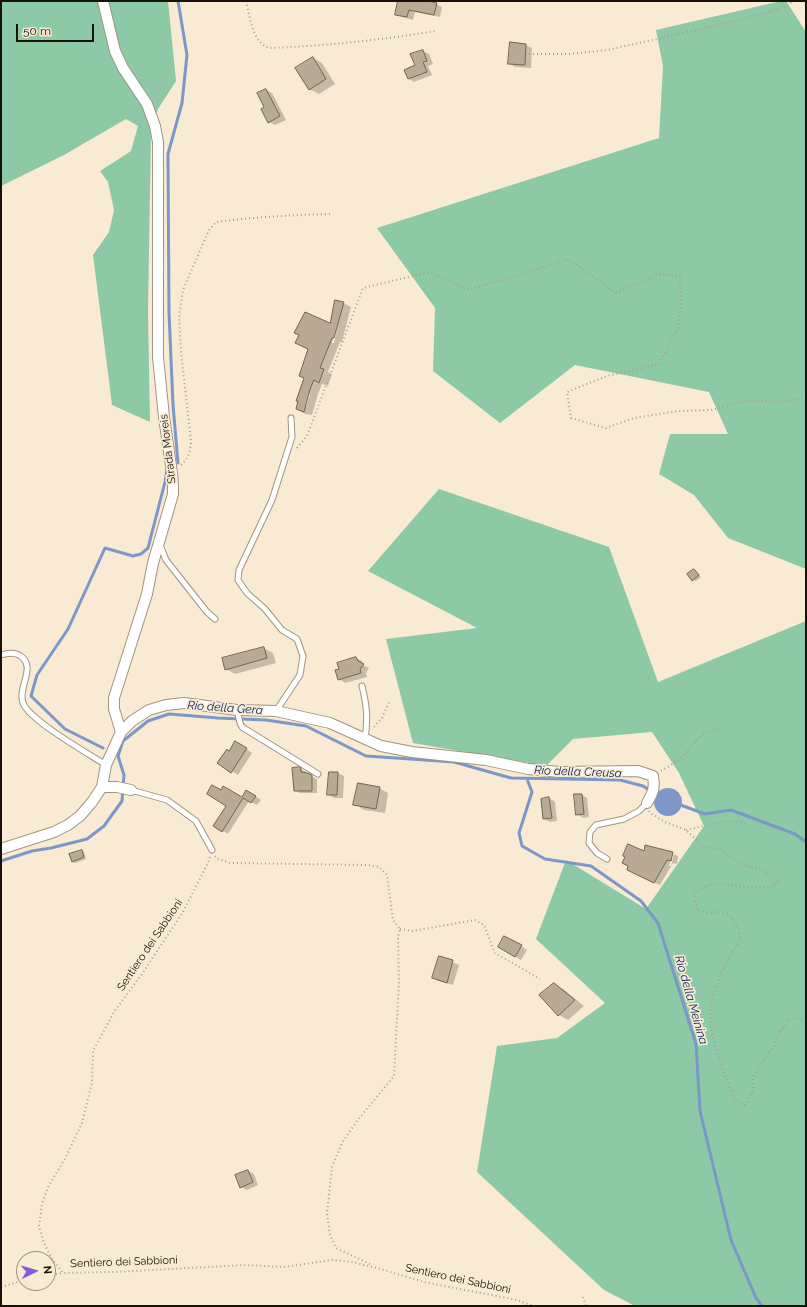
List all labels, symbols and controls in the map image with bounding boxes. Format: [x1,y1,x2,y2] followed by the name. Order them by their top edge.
[18,16,96,42] scale bar
[23,24,51,38] text: 50 m
[157,414,179,484] street label: Strada Moreis
[187,698,263,718] water label: Rio della Gera
[534,763,622,781] water label: Rio della Creusa
[114,897,186,993] street label: Sentiero dei Sabbioni
[671,954,711,1046] water label: Rio della Meinina
[16,1251,56,1291] north arrow
[70,1254,178,1270] street label: Sentiero dei Sabbioni
[404,1261,512,1297] street label: Sentiero dei Sabbioni
[41,1265,54,1275] text: N

